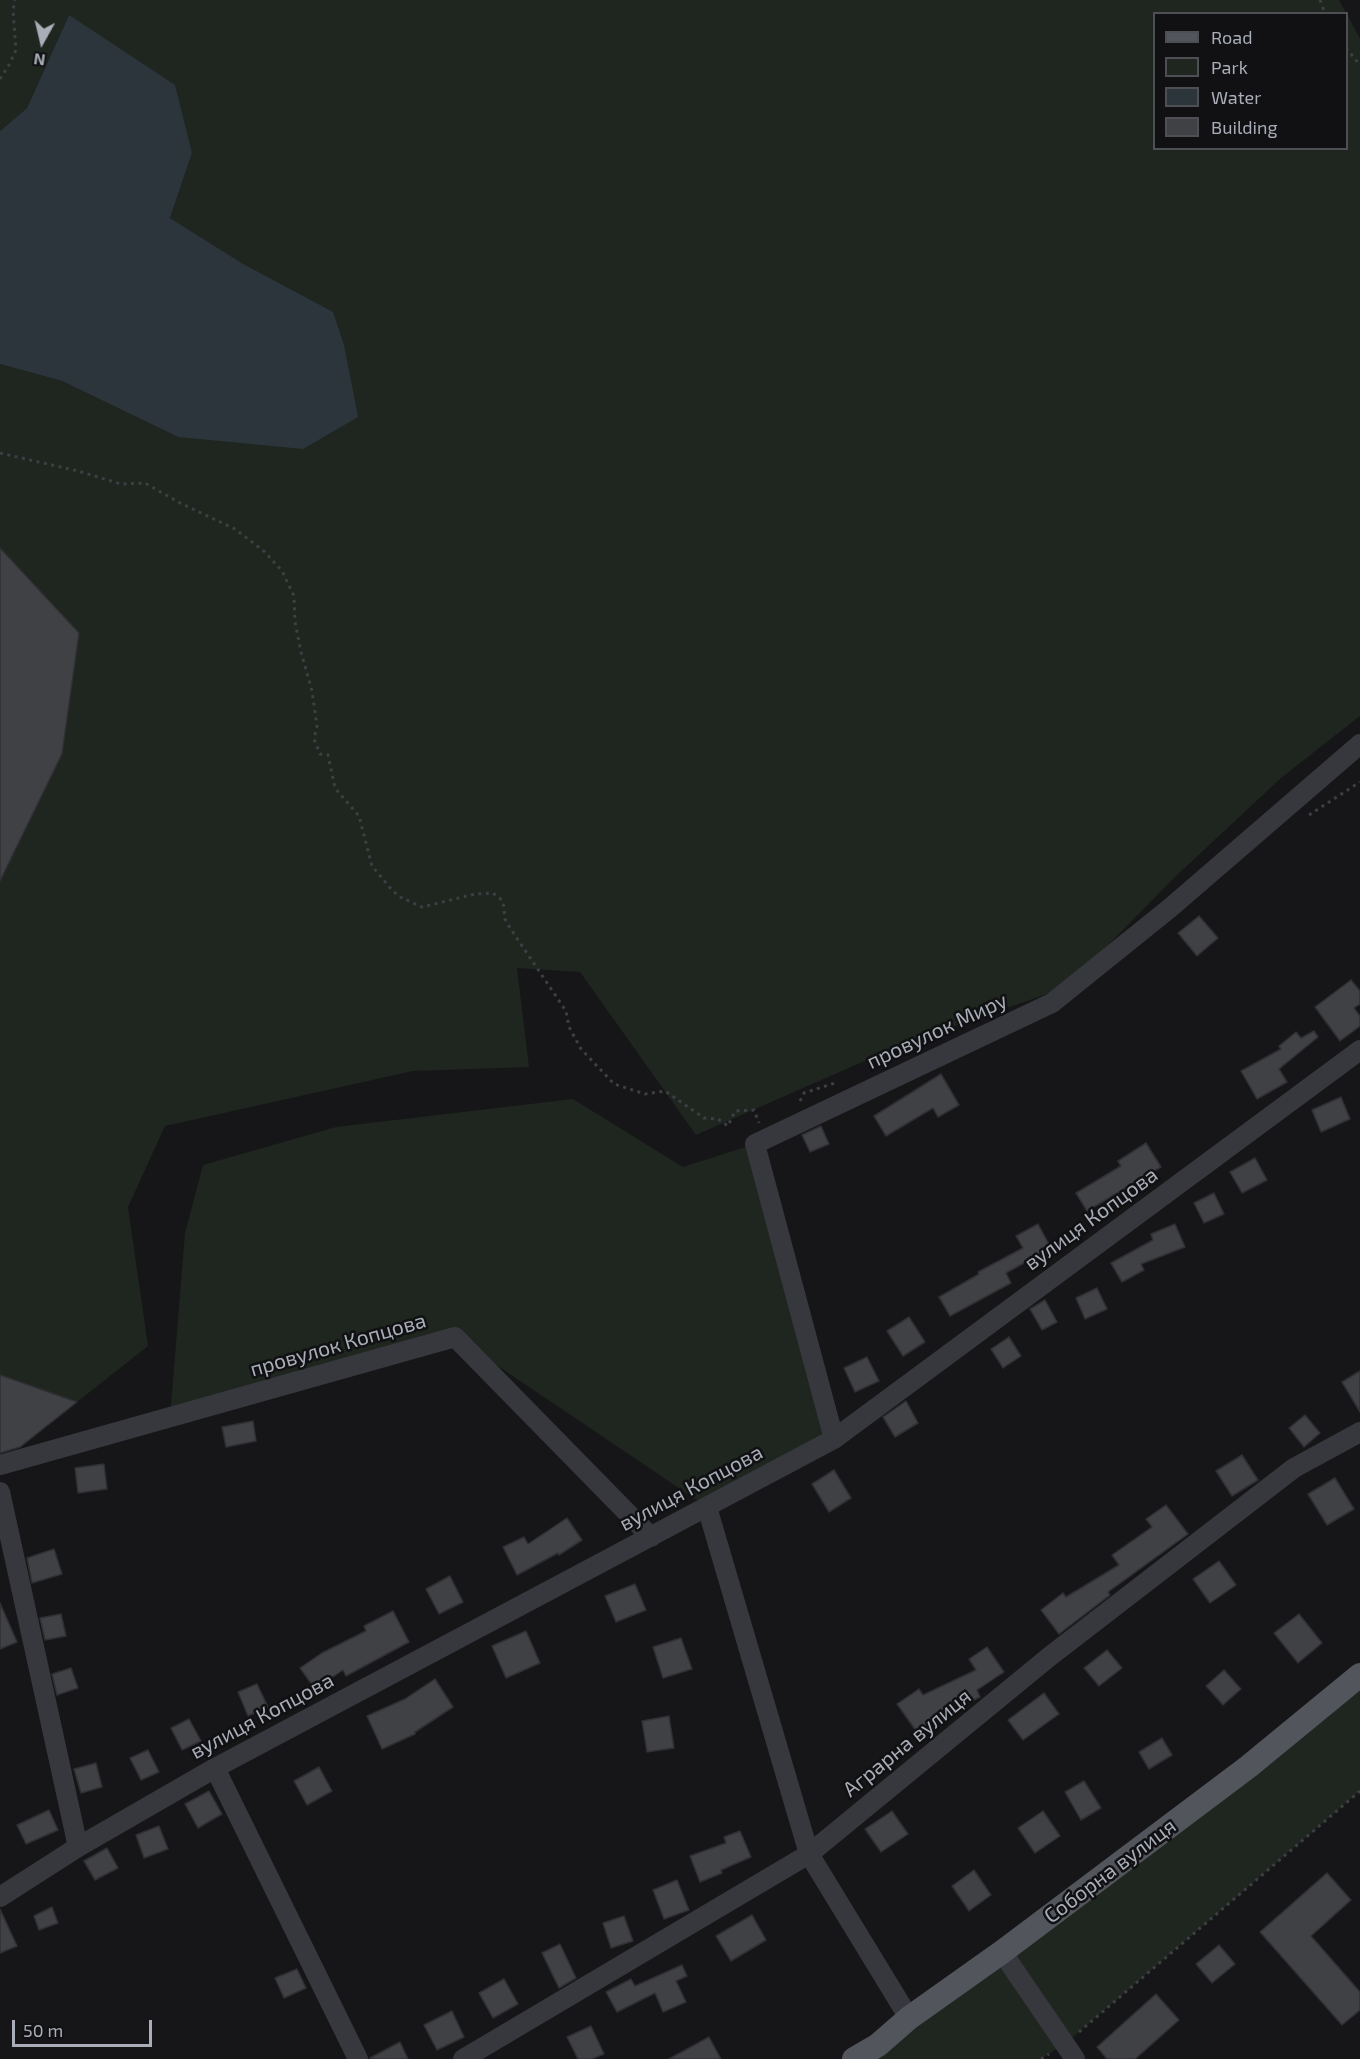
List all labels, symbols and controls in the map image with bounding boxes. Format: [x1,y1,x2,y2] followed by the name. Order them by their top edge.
[12,12,72,72] north arrow
[1153,12,1348,150] legend
[1211,26,1252,48] text: Road
[32,50,46,71] text: N
[1211,56,1248,78] text: Park
[1211,86,1261,108] text: Water
[1211,116,1278,138] text: Building
[863,987,1011,1075] street label: провулок Миру
[1019,1162,1163,1276] street label: вулиця Копцова
[247,1308,429,1382] street label: провулок Копцова
[615,1440,767,1536] street label: вулиця Копцова
[186,1668,338,1764] street label: вулиця Копцова
[838,1684,976,1802] street label: Аграрна вулиця
[1039,1813,1181,1929] street label: Соборна вулиця
[15,2008,154,2046] scale bar
[23,2019,63,2041] text: 50 m

